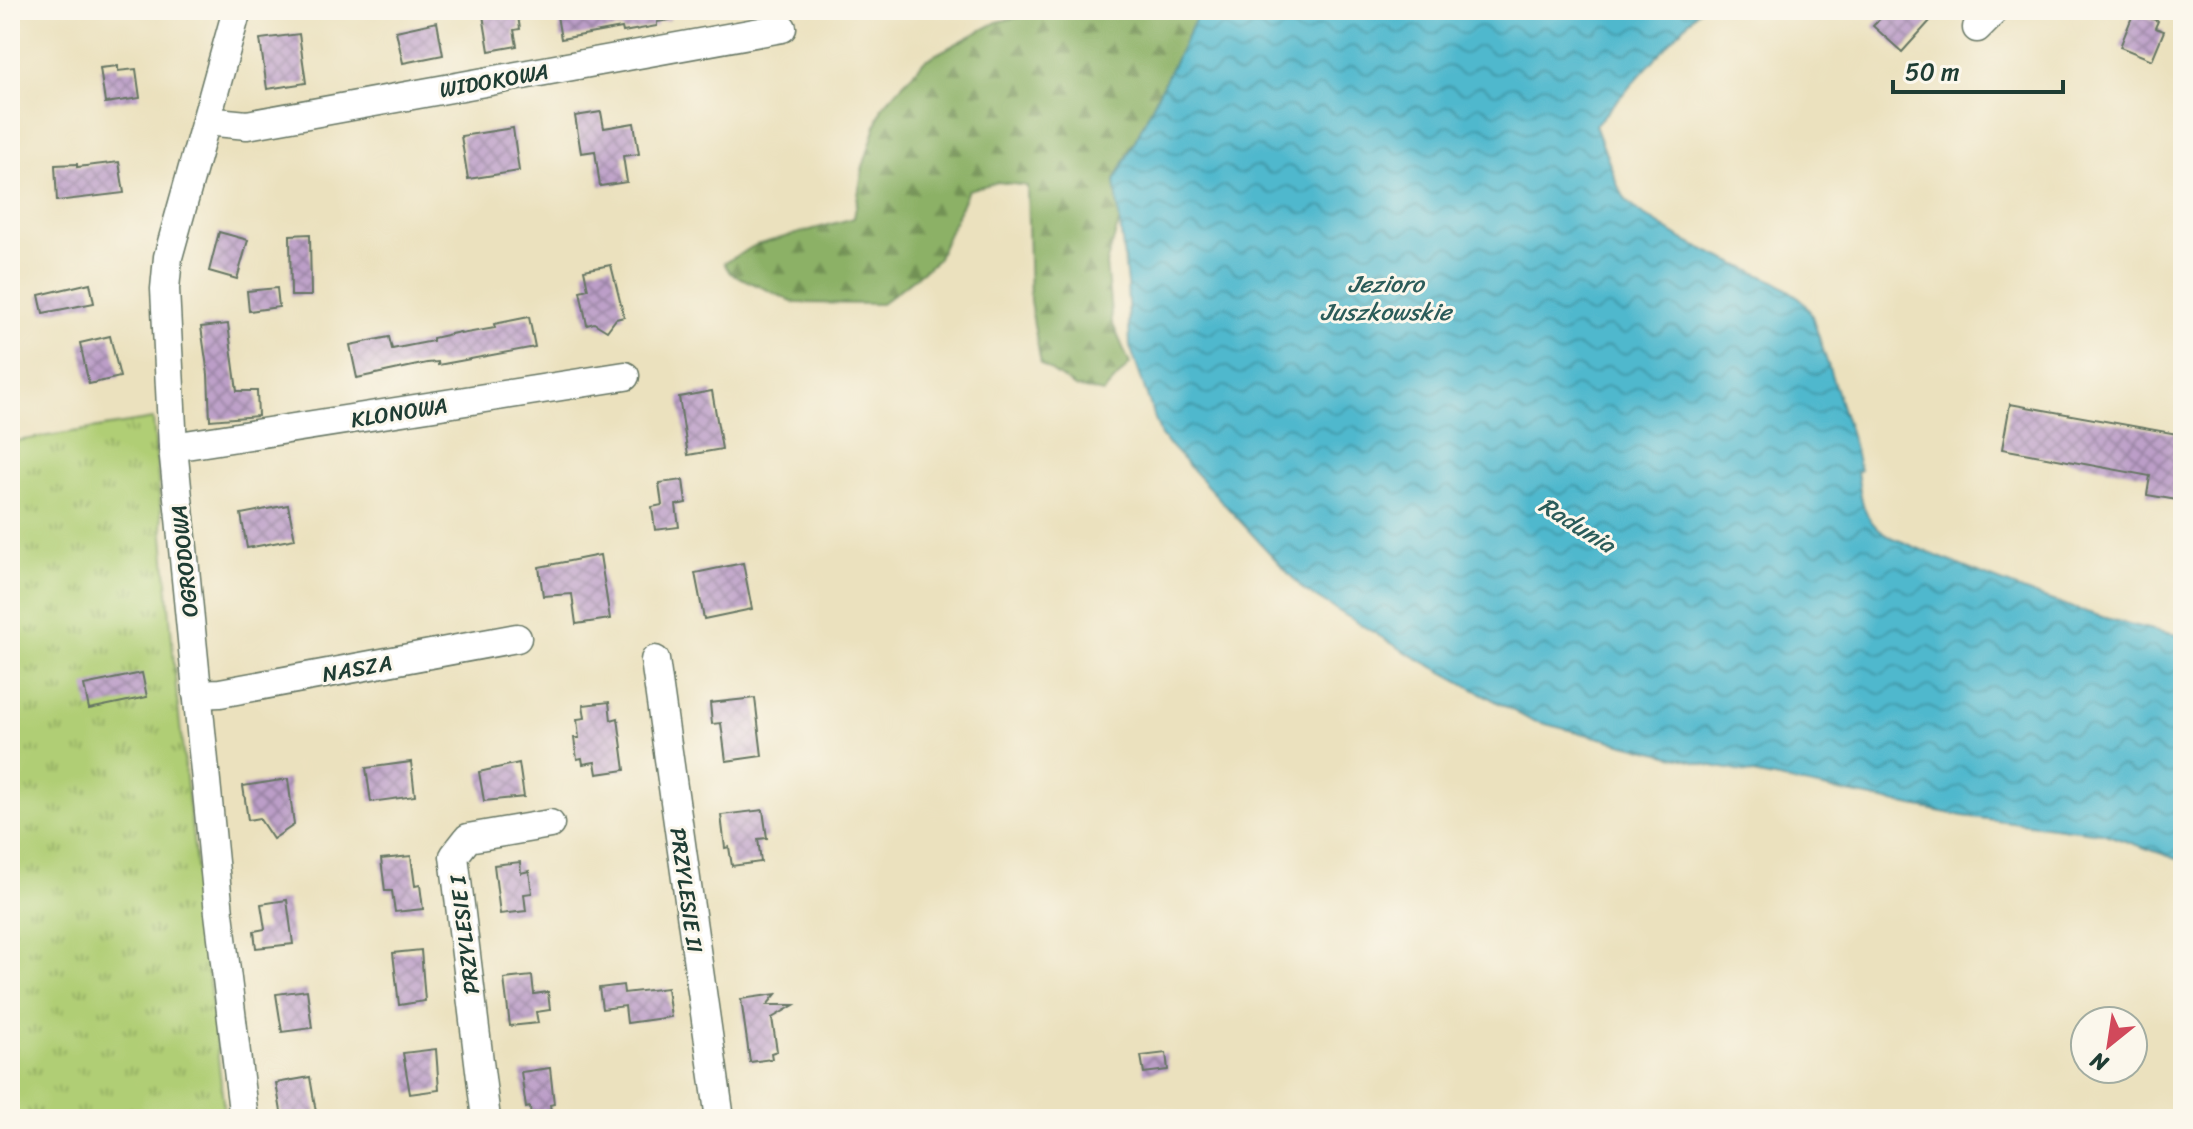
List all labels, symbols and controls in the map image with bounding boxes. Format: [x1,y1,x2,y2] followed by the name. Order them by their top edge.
[1893,44,2063,94] scale bar
[1905,51,1960,93] text: 50 m
[436,52,552,109] street label: WIDOKOWA
[1321,263,1454,333] water label: Jezioro Juszkowskie
[348,386,450,439] street label: KLONOWA
[1530,485,1625,566] water label: Radunia
[159,503,210,619] street label: OGRODOWA
[319,643,395,694] street label: NASZA
[658,825,715,955] street label: PRZYLESIE II
[438,872,491,996] street label: PRZYLESIE I
[2069,1005,2149,1085] north arrow
[2082,1041,2116,1083] text: N

